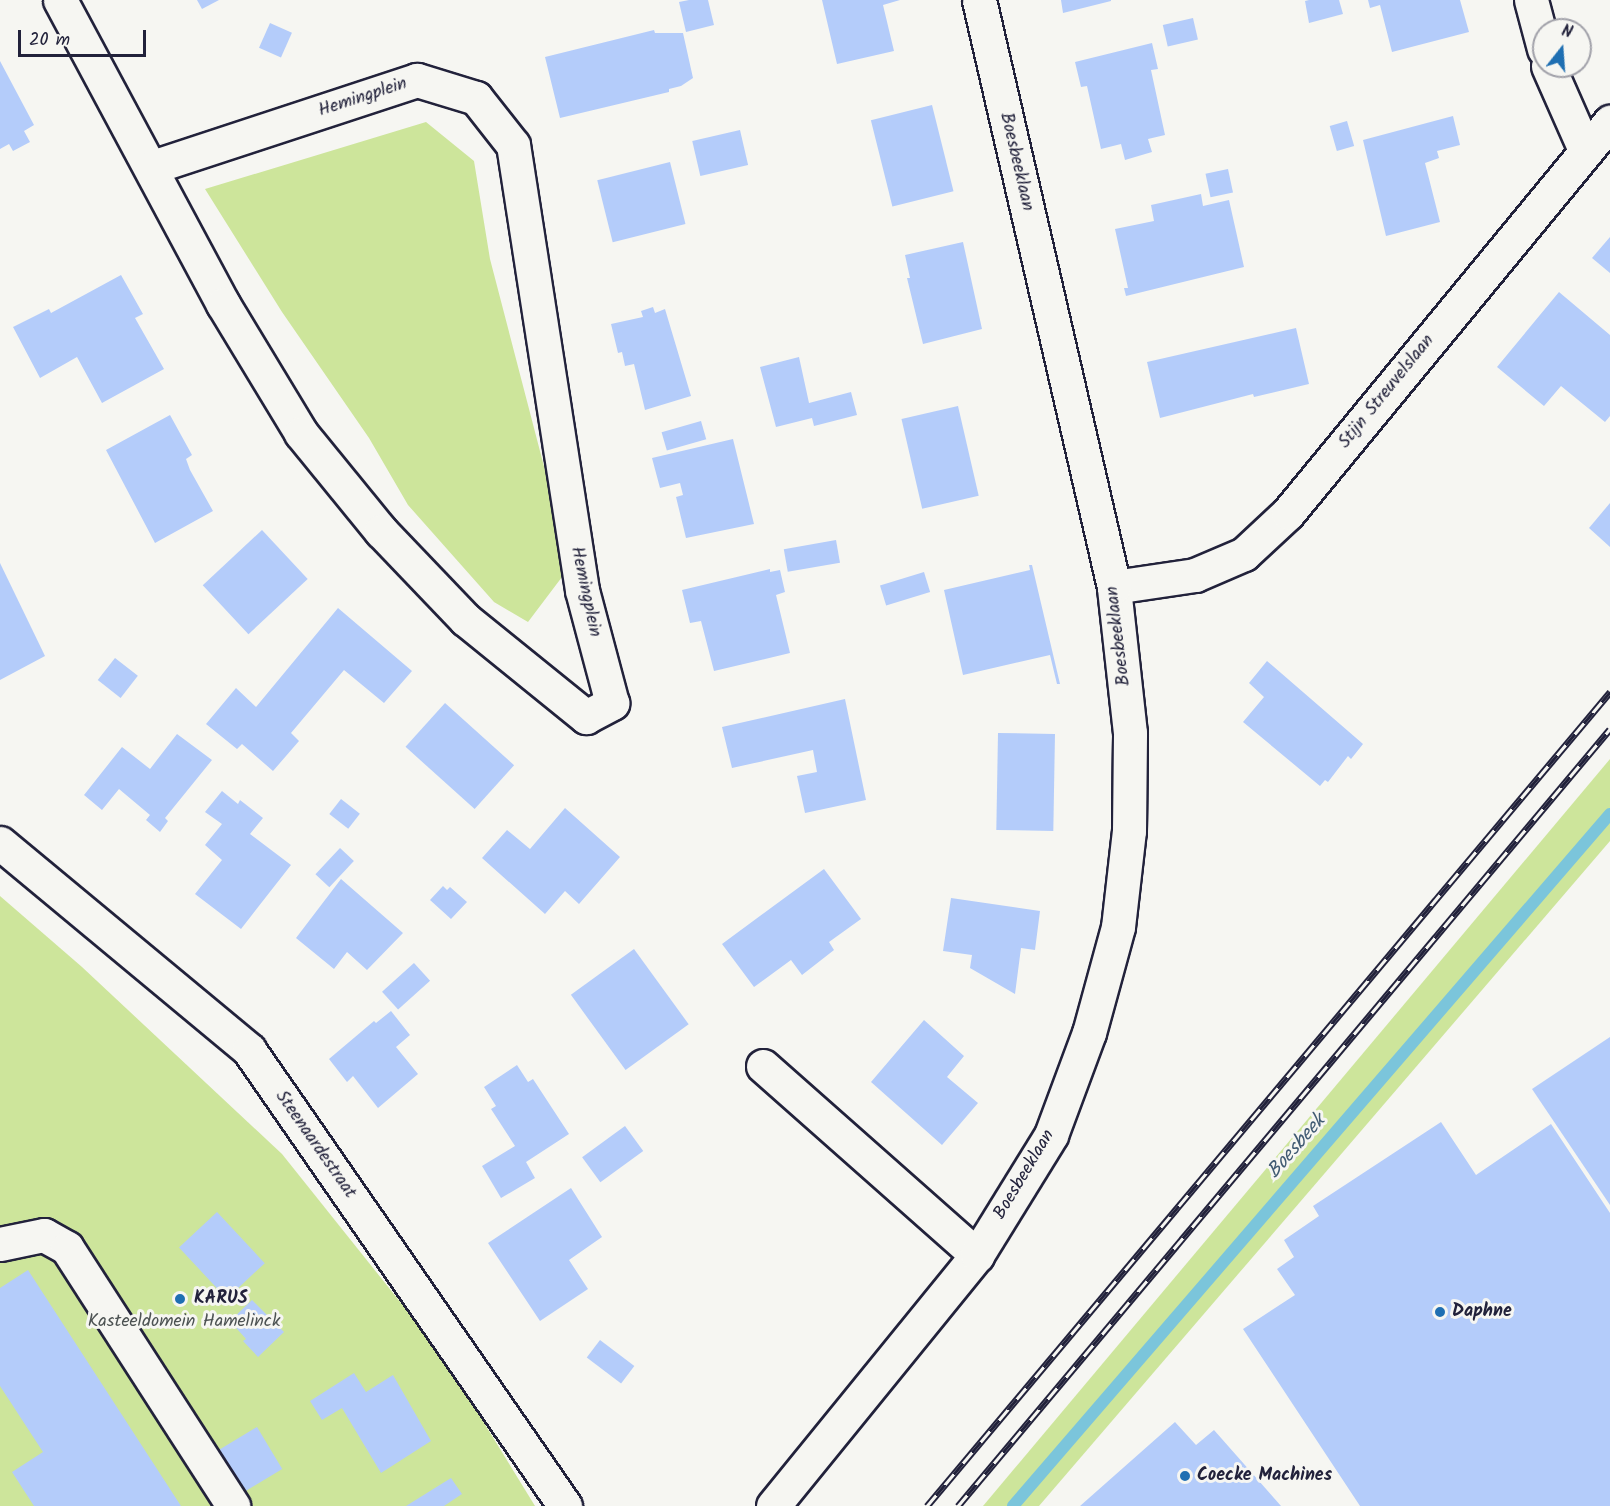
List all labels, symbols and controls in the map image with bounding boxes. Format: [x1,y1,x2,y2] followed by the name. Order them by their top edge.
[21,18,148,56] scale bar
[1532,18,1592,78] north arrow
[1558,19,1575,46] text: N
[29,26,70,55] text: 20 m
[316,74,410,122] street label: Hemingplein
[994,111,1038,213] street label: Boesbeeklaan
[1335,331,1439,453] street label: Stijn Streuvelslaan
[565,545,605,639] street label: Hemingplein
[1102,585,1136,687] street label: Boesbeeklaan
[270,1087,360,1203] street label: Steenaardestraat
[1263,1110,1331,1184] water label: Boesbeek
[990,1126,1060,1224] street label: Boesbeeklaan
[194,1288,248,1310] place label: KARUS
[171,1290,189,1308] marker: KARUS
[1452,1301,1512,1323] place label: Daphne
[1433,1305,1447,1319] marker: Daphne
[88,1311,280,1333] park label: Kasteeldomein Hamelinck
[1197,1465,1332,1487] place label: Coecke Machines
[1178,1469,1192,1483] marker: Coecke Machines

